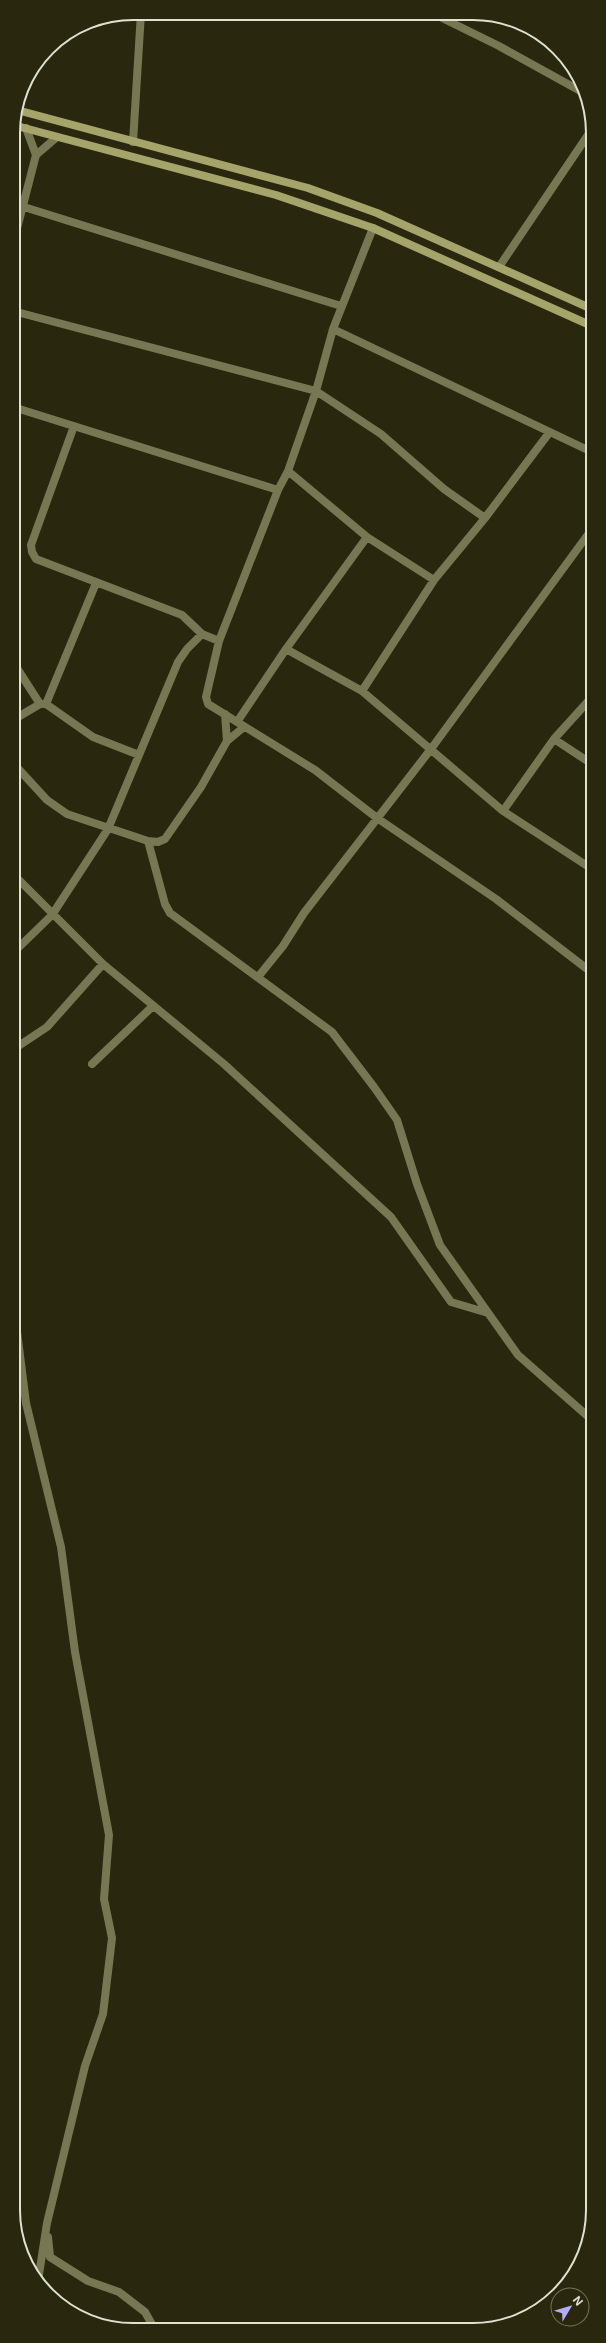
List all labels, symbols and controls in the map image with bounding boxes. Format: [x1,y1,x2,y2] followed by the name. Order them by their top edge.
[550,2287,590,2327] north arrow
[570,2293,586,2308] text: N

